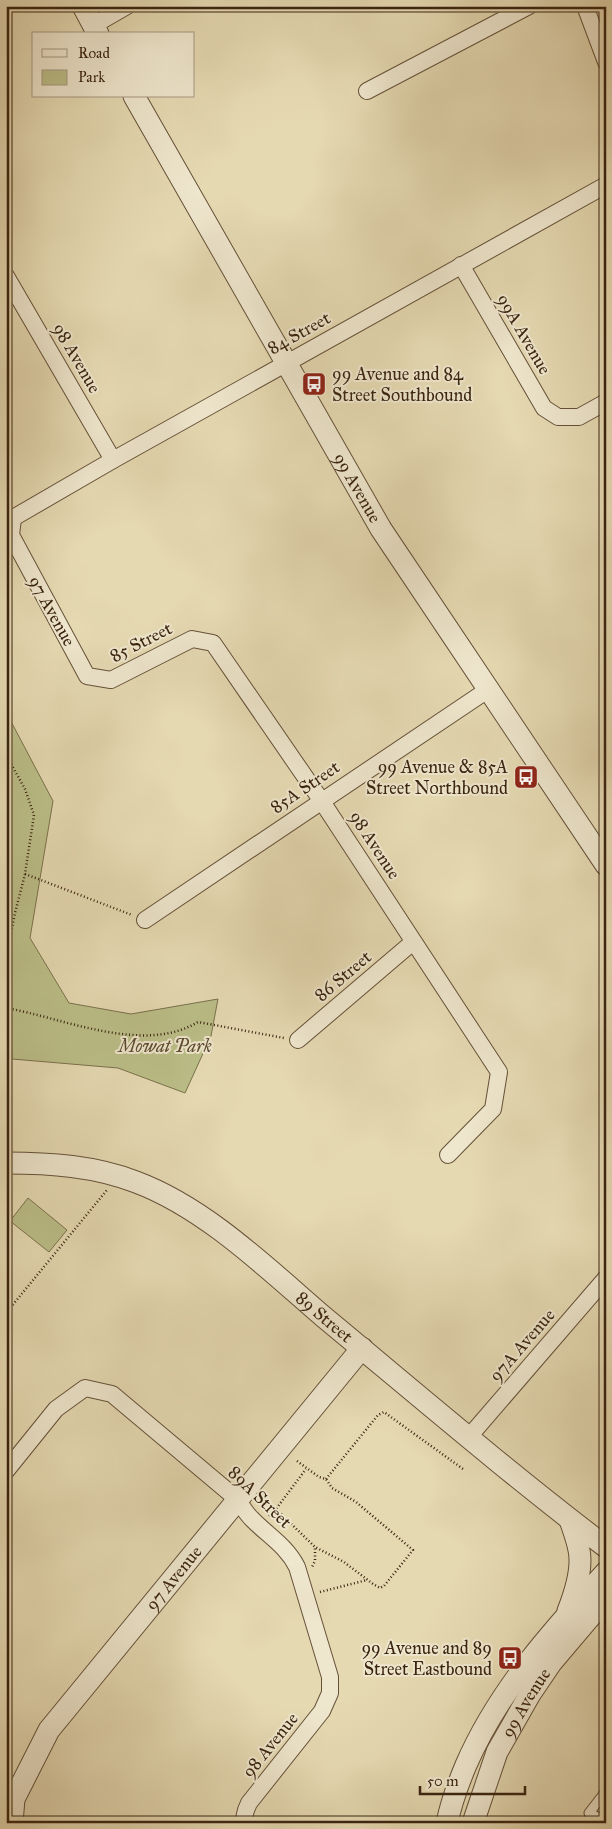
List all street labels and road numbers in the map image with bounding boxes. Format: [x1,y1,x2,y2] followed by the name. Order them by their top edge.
[492,290,556,378] street label: 99A Avenue
[264,307,335,359] street label: 84 Street
[48,319,106,397] street label: 98 Avenue
[329,449,386,527] street label: 99 Avenue
[24,572,80,650] street label: 97 Avenue
[106,617,176,667] street label: 85 Street
[266,756,344,818] street label: 85A Street
[345,807,405,883] street label: 98 Avenue
[310,946,376,1006] street label: 86 Street
[291,1287,358,1348] street label: 89 Street
[484,1304,560,1386] street label: 97A Avenue
[224,1461,297,1533] street label: 89A Street
[141,1541,207,1615] street label: 97 Avenue
[497,1664,555,1741] street label: 99 Avenue
[237,1708,303,1782] street label: 98 Avenue

